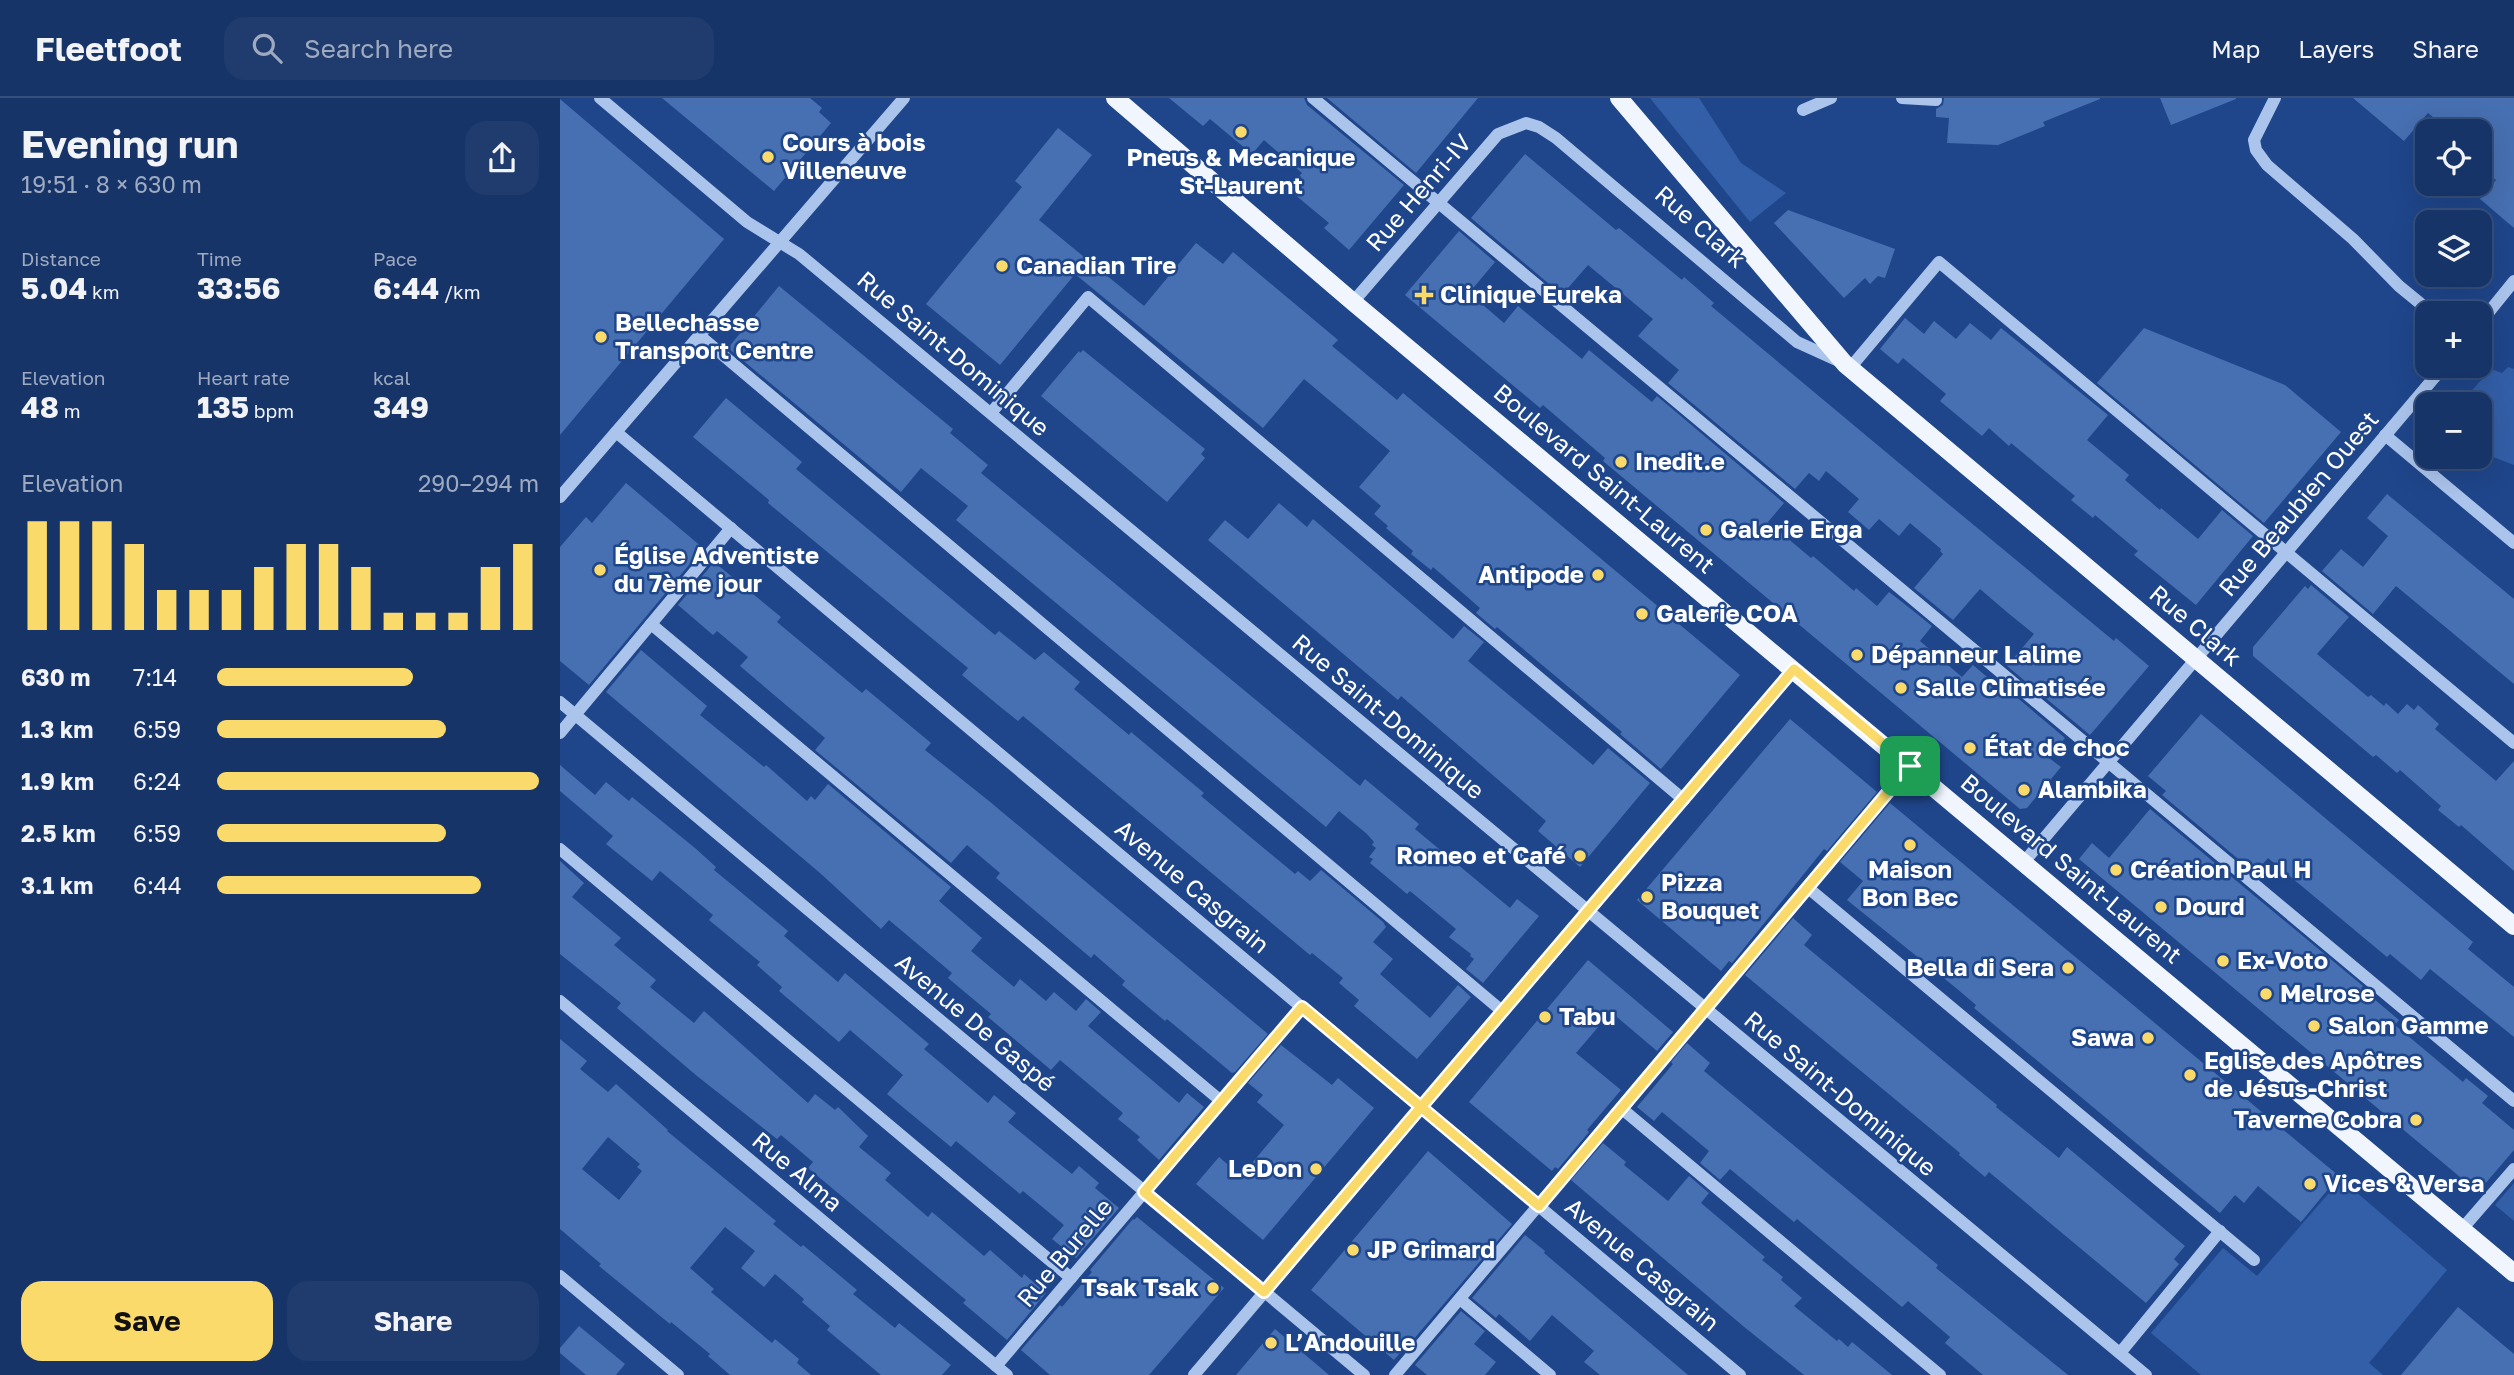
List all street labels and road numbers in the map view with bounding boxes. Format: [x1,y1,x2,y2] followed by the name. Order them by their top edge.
[1359,128,1477,257] street label: Rue Henri-IV
[1650,179,1752,273] street label: Rue Clark
[852,264,1056,442] street label: Rue Saint-Dominique
[1489,377,1721,579] street label: Boulevard Saint-Laurent
[2212,405,2384,602] street label: Rue Beaubien Ouest
[2144,578,2248,672] street label: Rue Clark
[1287,627,1491,805] street label: Rue Saint-Dominique
[1956,767,2188,969] street label: Boulevard Saint-Laurent
[1110,813,1276,959] street label: Avenue Casgrain
[890,947,1062,1097] street label: Avenue De Gaspé
[1739,1004,1943,1182] street label: Rue Saint-Dominique
[747,1125,849,1217] street label: Rue Alma
[1560,1191,1726,1337] street label: Avenue Casgrain
[1010,1192,1118,1312] street label: Rue Burelle

